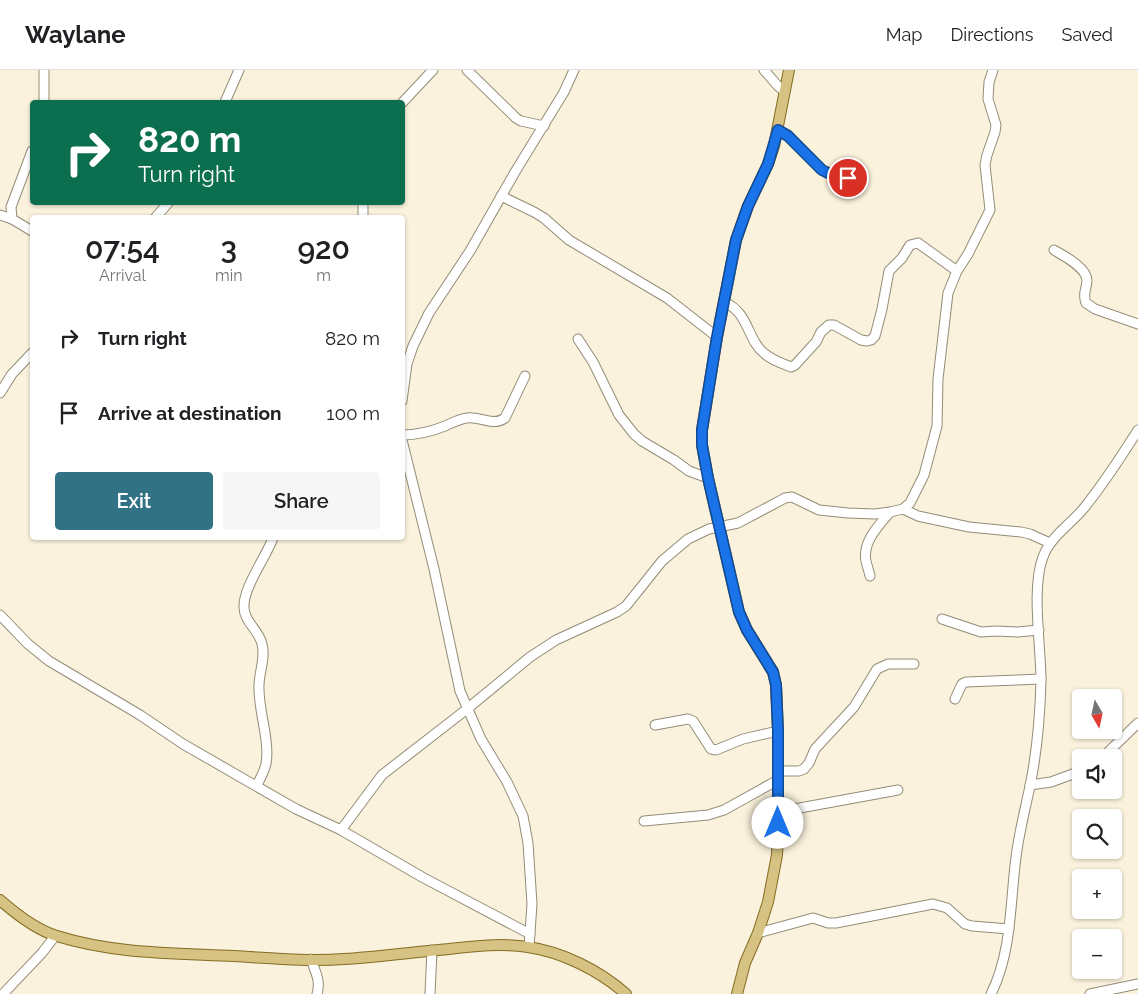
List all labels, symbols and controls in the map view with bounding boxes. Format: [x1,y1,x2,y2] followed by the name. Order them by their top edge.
[25,20,126,49] text: Waylane
[886,24,922,45] text: Map
[950,24,1034,45] text: Directions
[1062,24,1113,45] text: Saved
[138,119,241,160] text: 820 m
[55,120,120,185] icon: right
[827,157,869,199] pin
[138,161,235,187] text: Turn right
[834,164,862,192] icon: arrive
[85,231,160,266] text: 07:54
[220,231,237,266] text: 3
[297,231,350,266] text: 920
[99,266,146,285] text: Arrival
[215,266,242,285] text: min
[316,266,331,285] text: m
[55,324,83,352] icon: right
[98,327,187,349] text: Turn right
[325,327,380,349] text: 820 m
[55,399,83,427] icon: arrive
[98,402,282,424] text: Arrive at destination
[326,402,380,424] text: 100 m
[55,472,213,530] button: Exit
[223,472,380,530] button: Share
[1072,689,1122,739] north arrow
[1072,689,1122,979] map controls
[1072,749,1122,799] button: sound
[751,796,803,848] position arrow
[1072,809,1122,859] button: search
[1072,869,1122,919] button: +
[1072,929,1122,979] button: −

